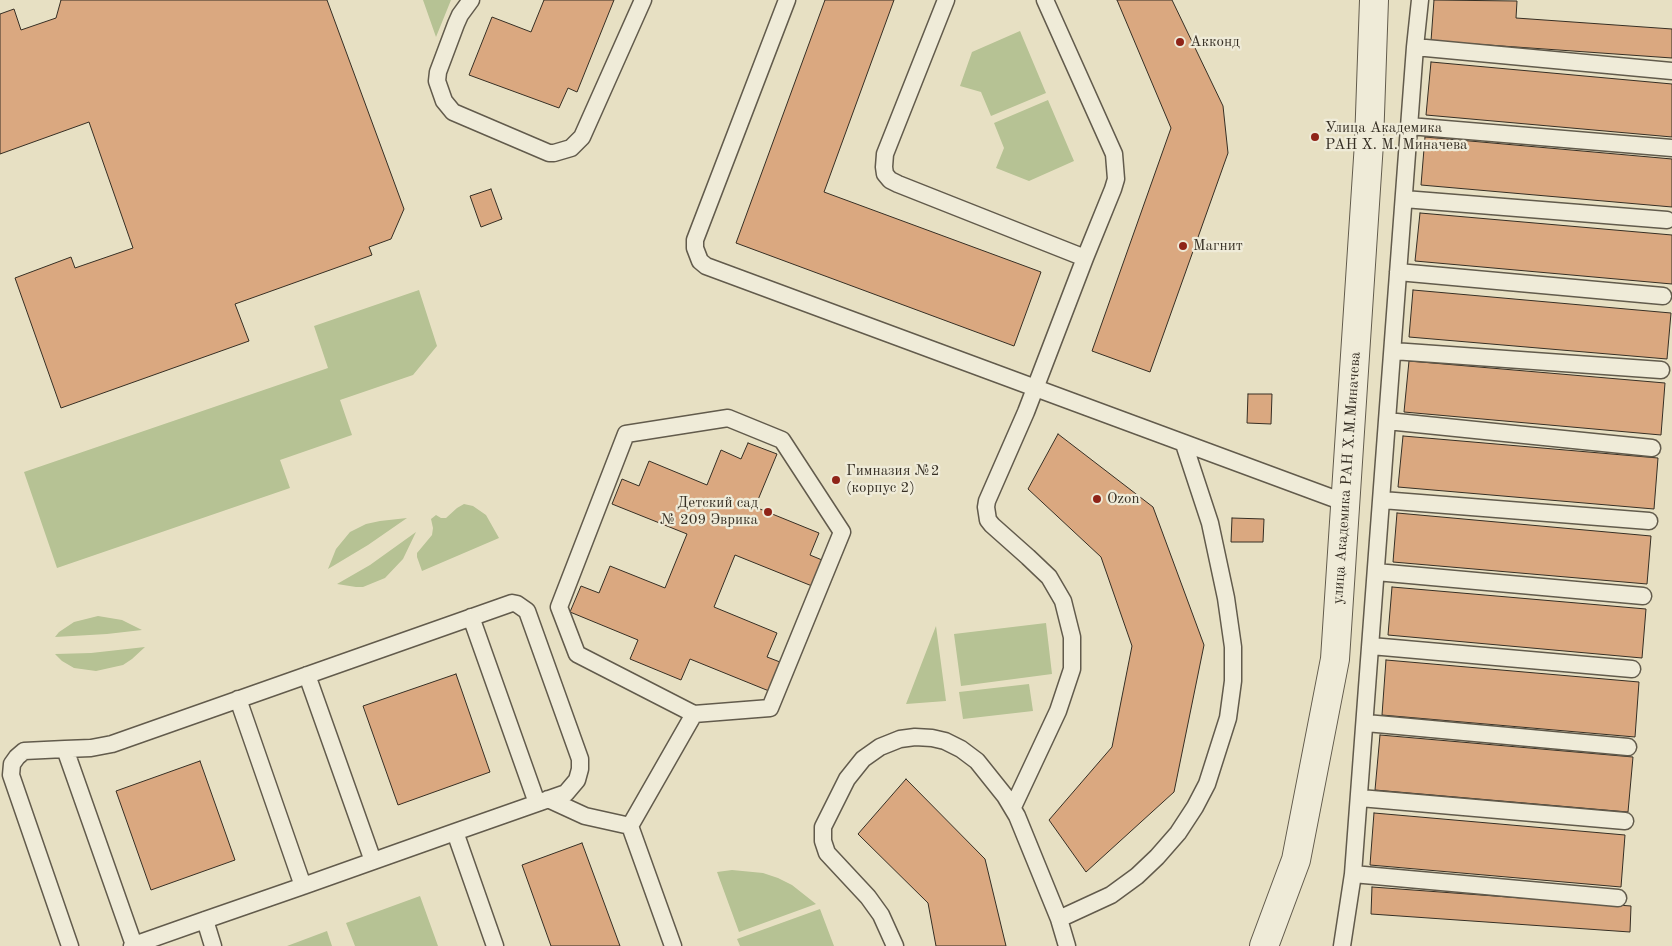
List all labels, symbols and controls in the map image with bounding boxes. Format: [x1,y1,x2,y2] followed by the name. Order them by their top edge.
[1190,33,1240,51] place label: Акконд
[1174,36,1186,48] marker: Акконд
[1325,119,1467,154] place label: Улица Академика РАН Х. М. Миначева
[1309,131,1321,143] marker: Улица Академика РАН Х. М. Миначева
[1193,237,1243,255] place label: Магнит
[1177,240,1189,252] marker: Магнит
[1329,351,1365,605] street label: улица Академика РАН Х.М.Миначева
[846,462,939,497] place label: Гимназия №2 (корпус 2)
[830,474,842,486] marker: Гимназия №2 (корпус 2)
[1107,490,1140,508] place label: Ozon
[1091,493,1103,505] marker: Ozon
[660,494,758,529] place label: Детский сад № 209 Эврика
[762,506,774,518] marker: Детский сад № 209 Эврика

